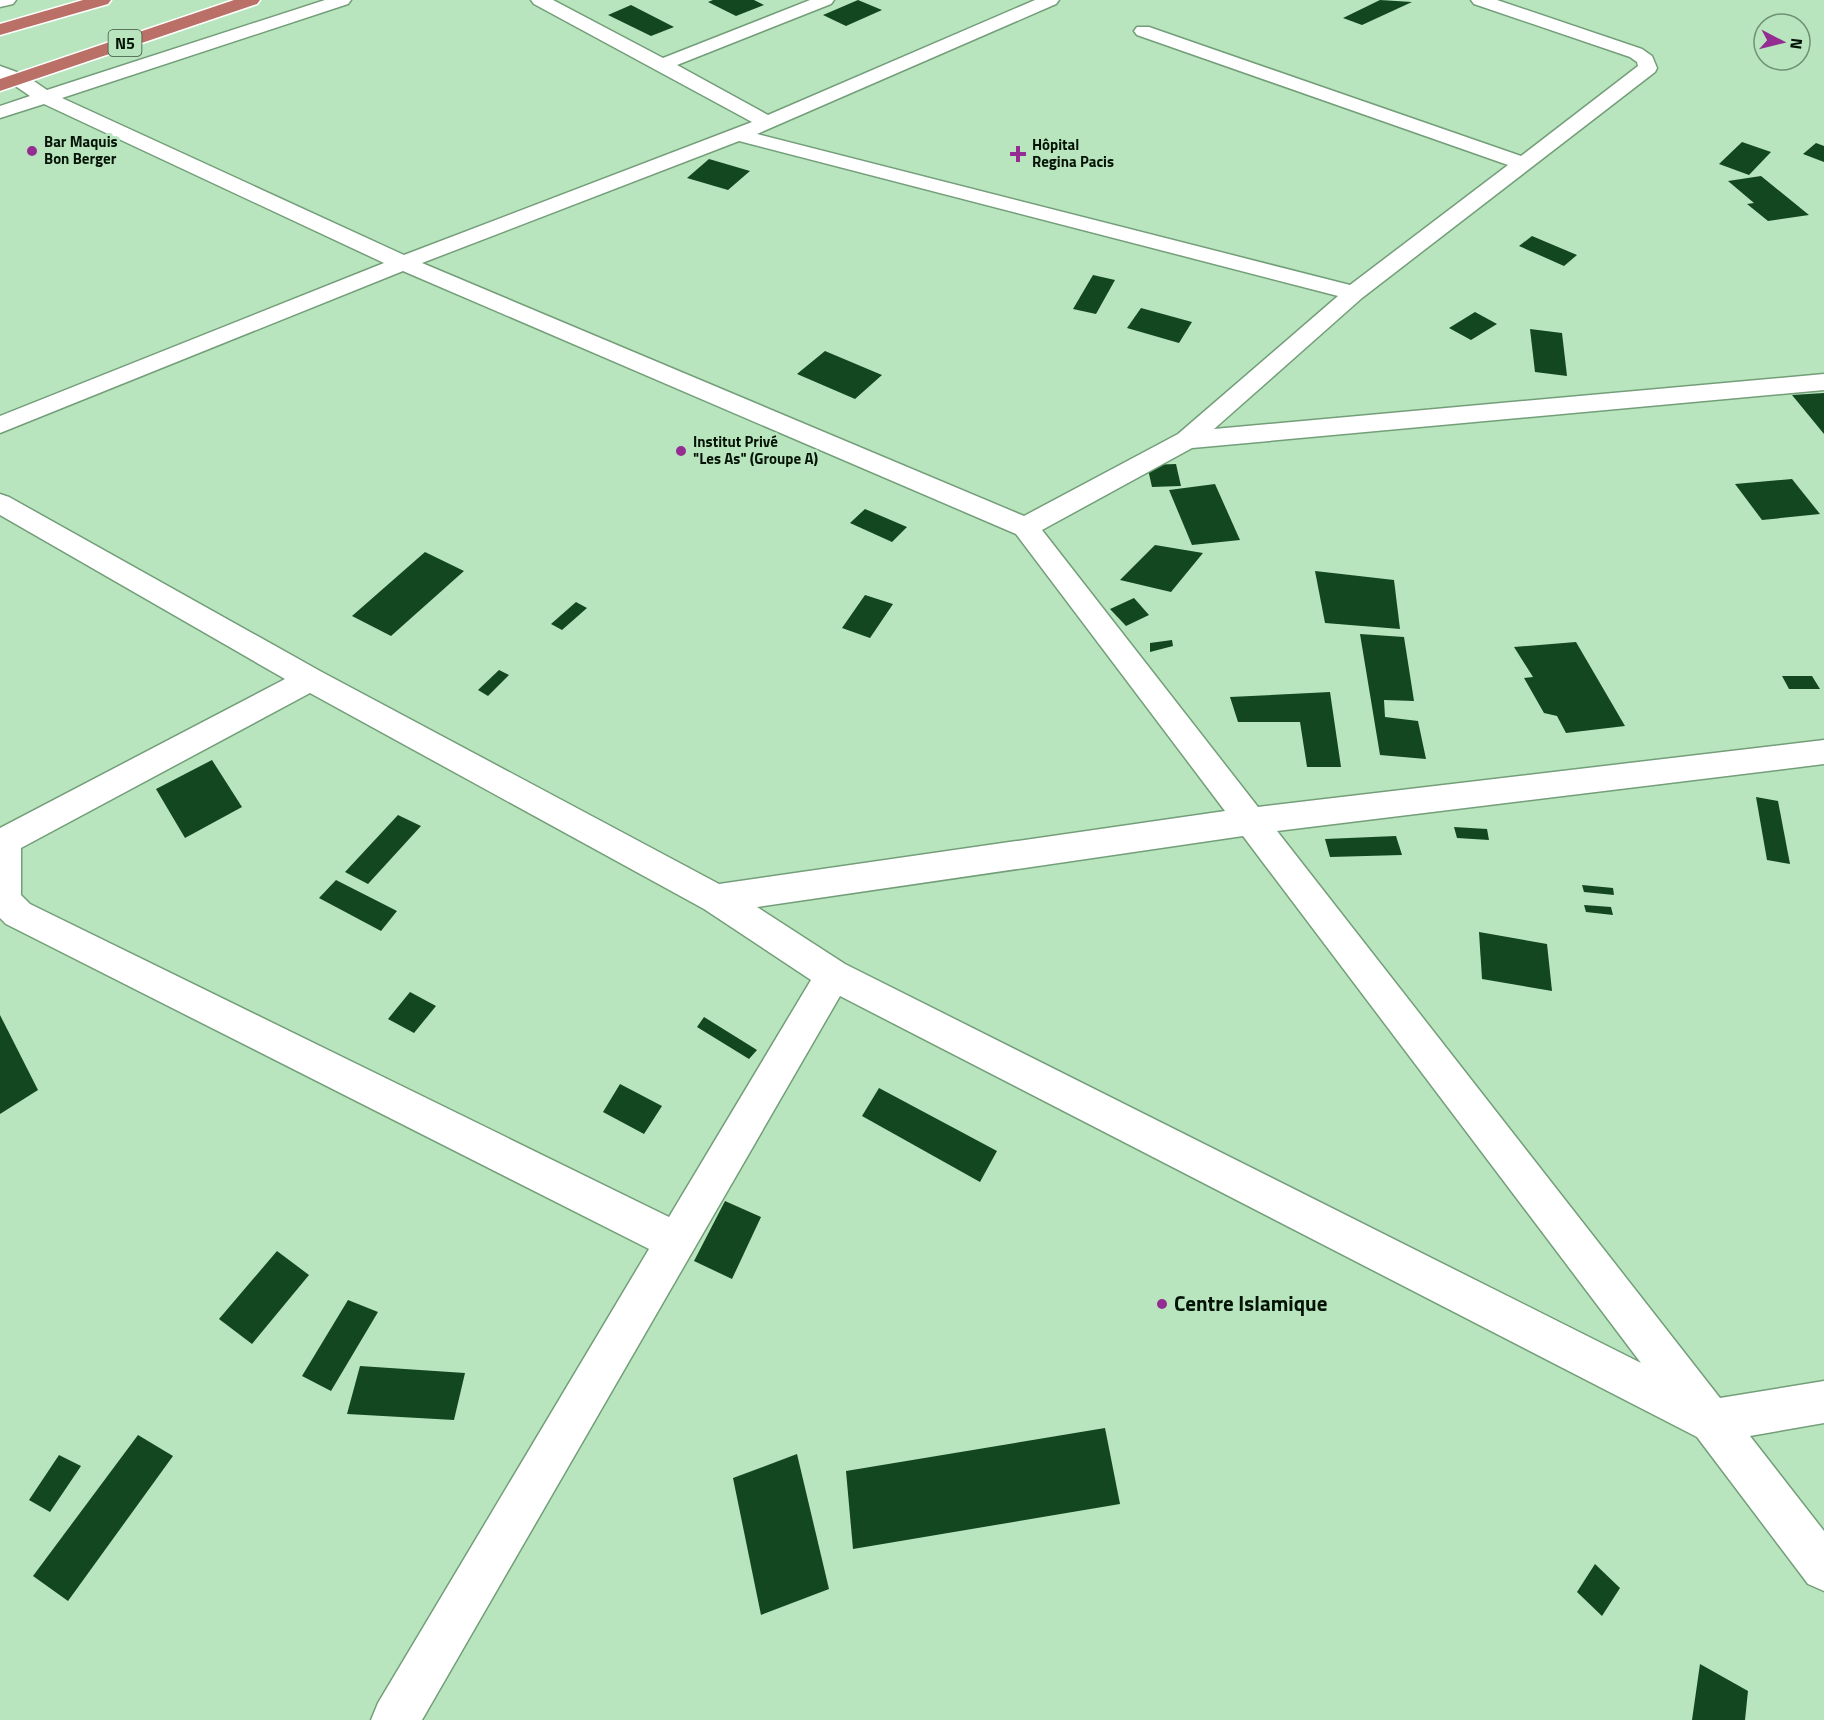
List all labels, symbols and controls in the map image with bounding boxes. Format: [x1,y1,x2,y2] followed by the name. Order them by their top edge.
[1752,12,1812,72] north arrow
[108,30,142,56] road number: N5
[1784,37,1809,51] text: N
[44,130,118,170] place label: Bar Maquis Bon Berger
[1032,133,1114,173] place label: Hôpital Regina Pacis
[25,144,39,158] marker: Bar Maquis Bon Berger
[1009,145,1027,163] marker: Hôpital Regina Pacis
[693,430,818,470] place label: Institut Privé "Les As" (Groupe A)
[674,444,688,458] marker: Institut Privé "Les As" (Groupe A)
[1174,1287,1327,1319] place label: Centre Islamique
[1155,1297,1169,1311] marker: Centre Islamique

